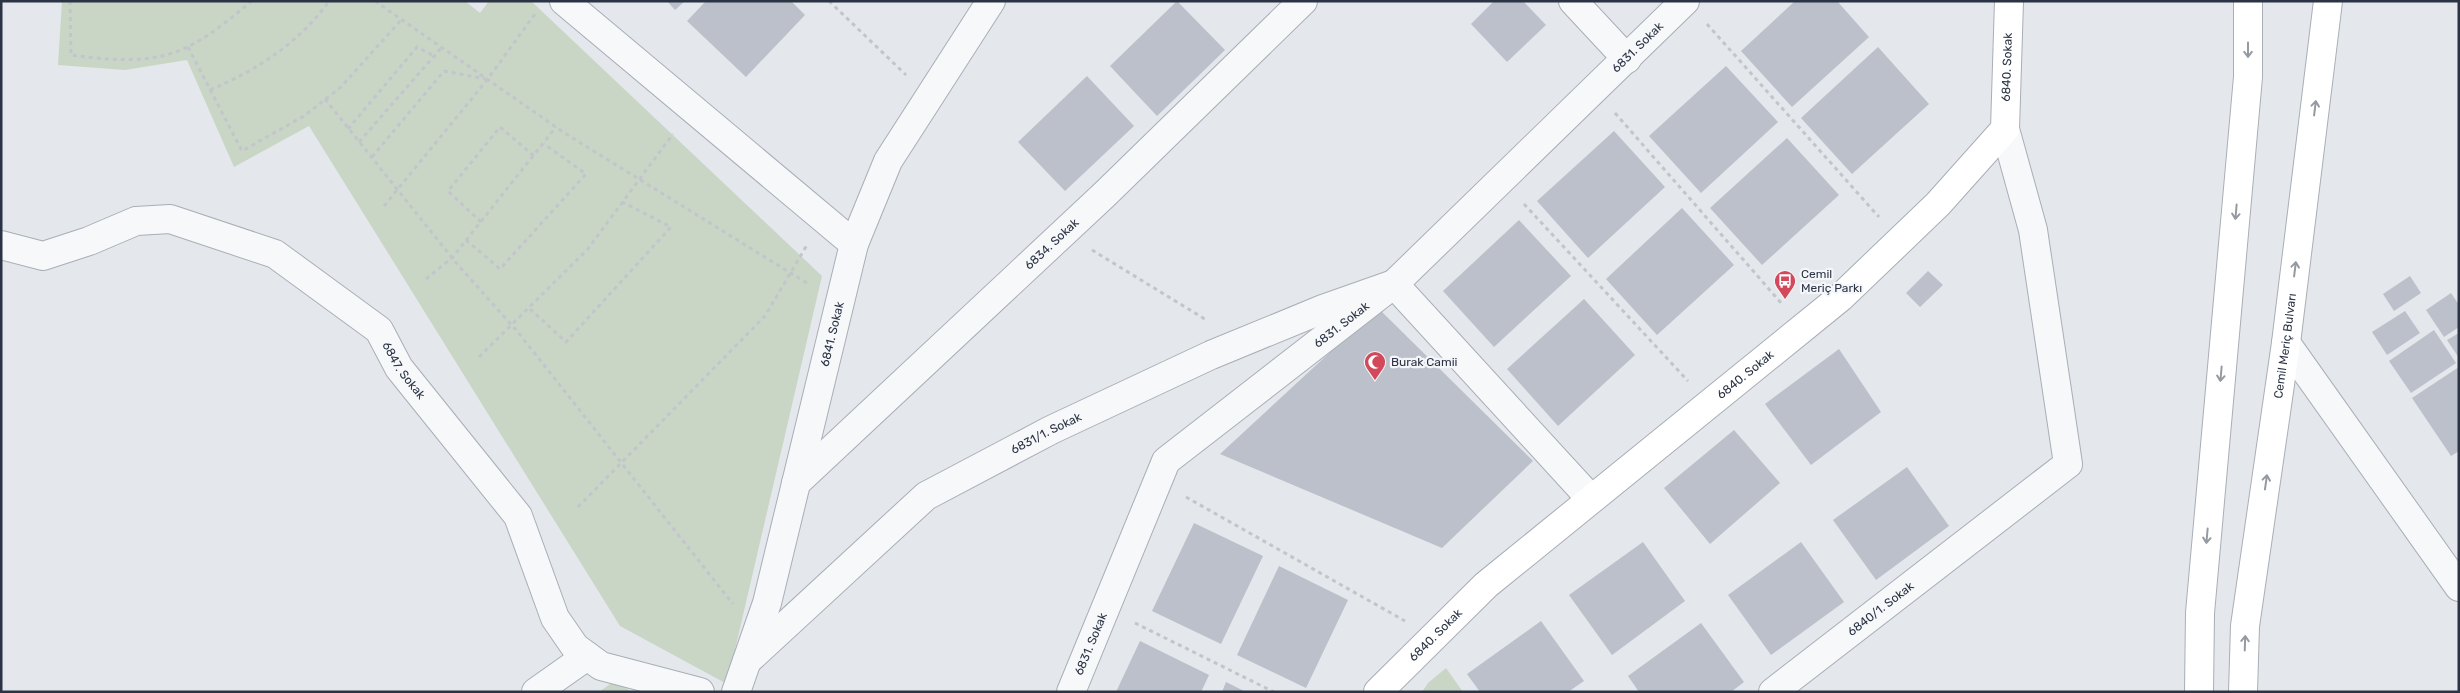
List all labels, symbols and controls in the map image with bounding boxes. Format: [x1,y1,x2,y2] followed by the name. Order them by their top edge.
[1609,19,1667,75] street label: 6831. Sokak
[1999,32,2015,102] street label: 6840. Sokak
[2243,42,2253,58] one-way arrow
[2310,100,2320,116] one-way arrow
[2231,204,2241,220] one-way arrow
[1022,215,1082,273] street label: 6834. Sokak
[2290,261,2300,277] one-way arrow
[1801,267,1862,295] place label: Cemil Meriç Parkı
[1773,269,1797,300] bus stop icon: Cemil Meriç Parkı
[2271,292,2299,400] street label: Cemil Meriç Bulvarı
[1311,298,1373,351] street label: 6831. Sokak
[818,299,847,368] street label: 6841. Sokak
[379,339,429,403] street label: 6847. Sokak
[1714,347,1777,402] street label: 6840. Sokak
[1363,350,1387,381] mosque icon: Burak Camii
[1391,355,1458,369] place label: Burak Camii
[2217,366,2226,382] one-way arrow
[1008,409,1084,457] street label: 6831/1. Sokak
[2261,474,2271,490] one-way arrow
[2202,527,2212,543] one-way arrow
[1845,578,1917,639] street label: 6840/1. Sokak
[1406,605,1466,664] street label: 6840. Sokak
[1072,610,1110,677] street label: 6831. Sokak
[2240,635,2249,651] one-way arrow

